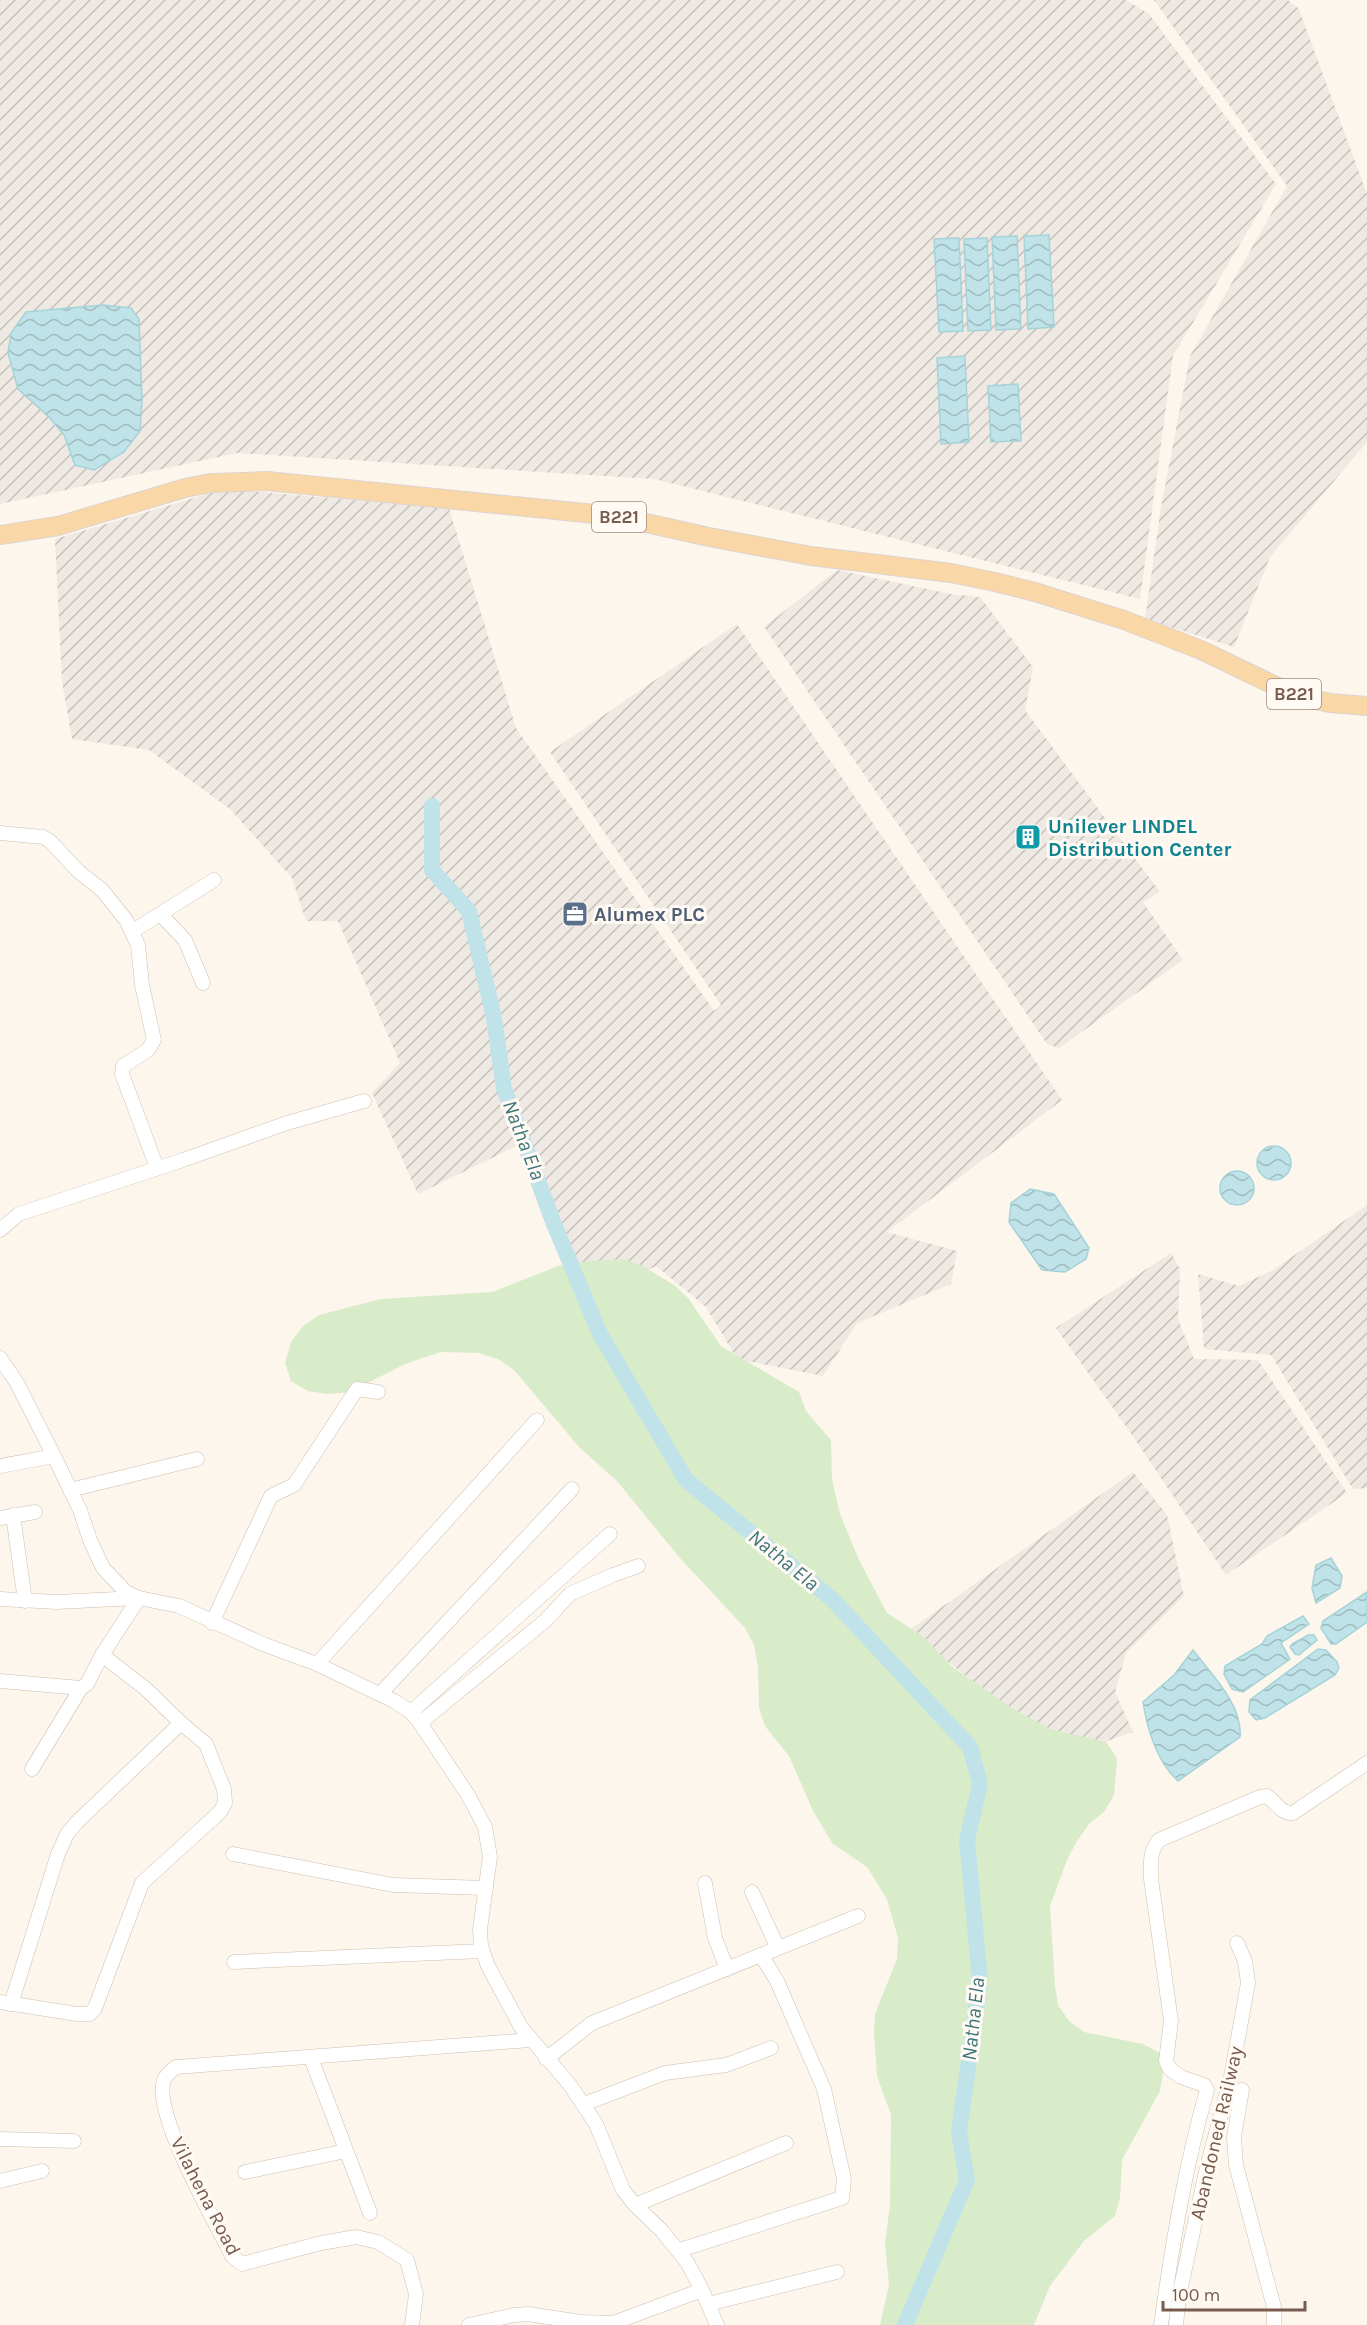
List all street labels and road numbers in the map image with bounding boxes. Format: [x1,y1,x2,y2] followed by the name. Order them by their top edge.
[592,502,646,532] road number: B221
[1267,679,1321,709] road number: B221
[1185,2044,1248,2222] street label: Abandoned Railway
[166,2133,245,2259] street label: Vilahena Road

